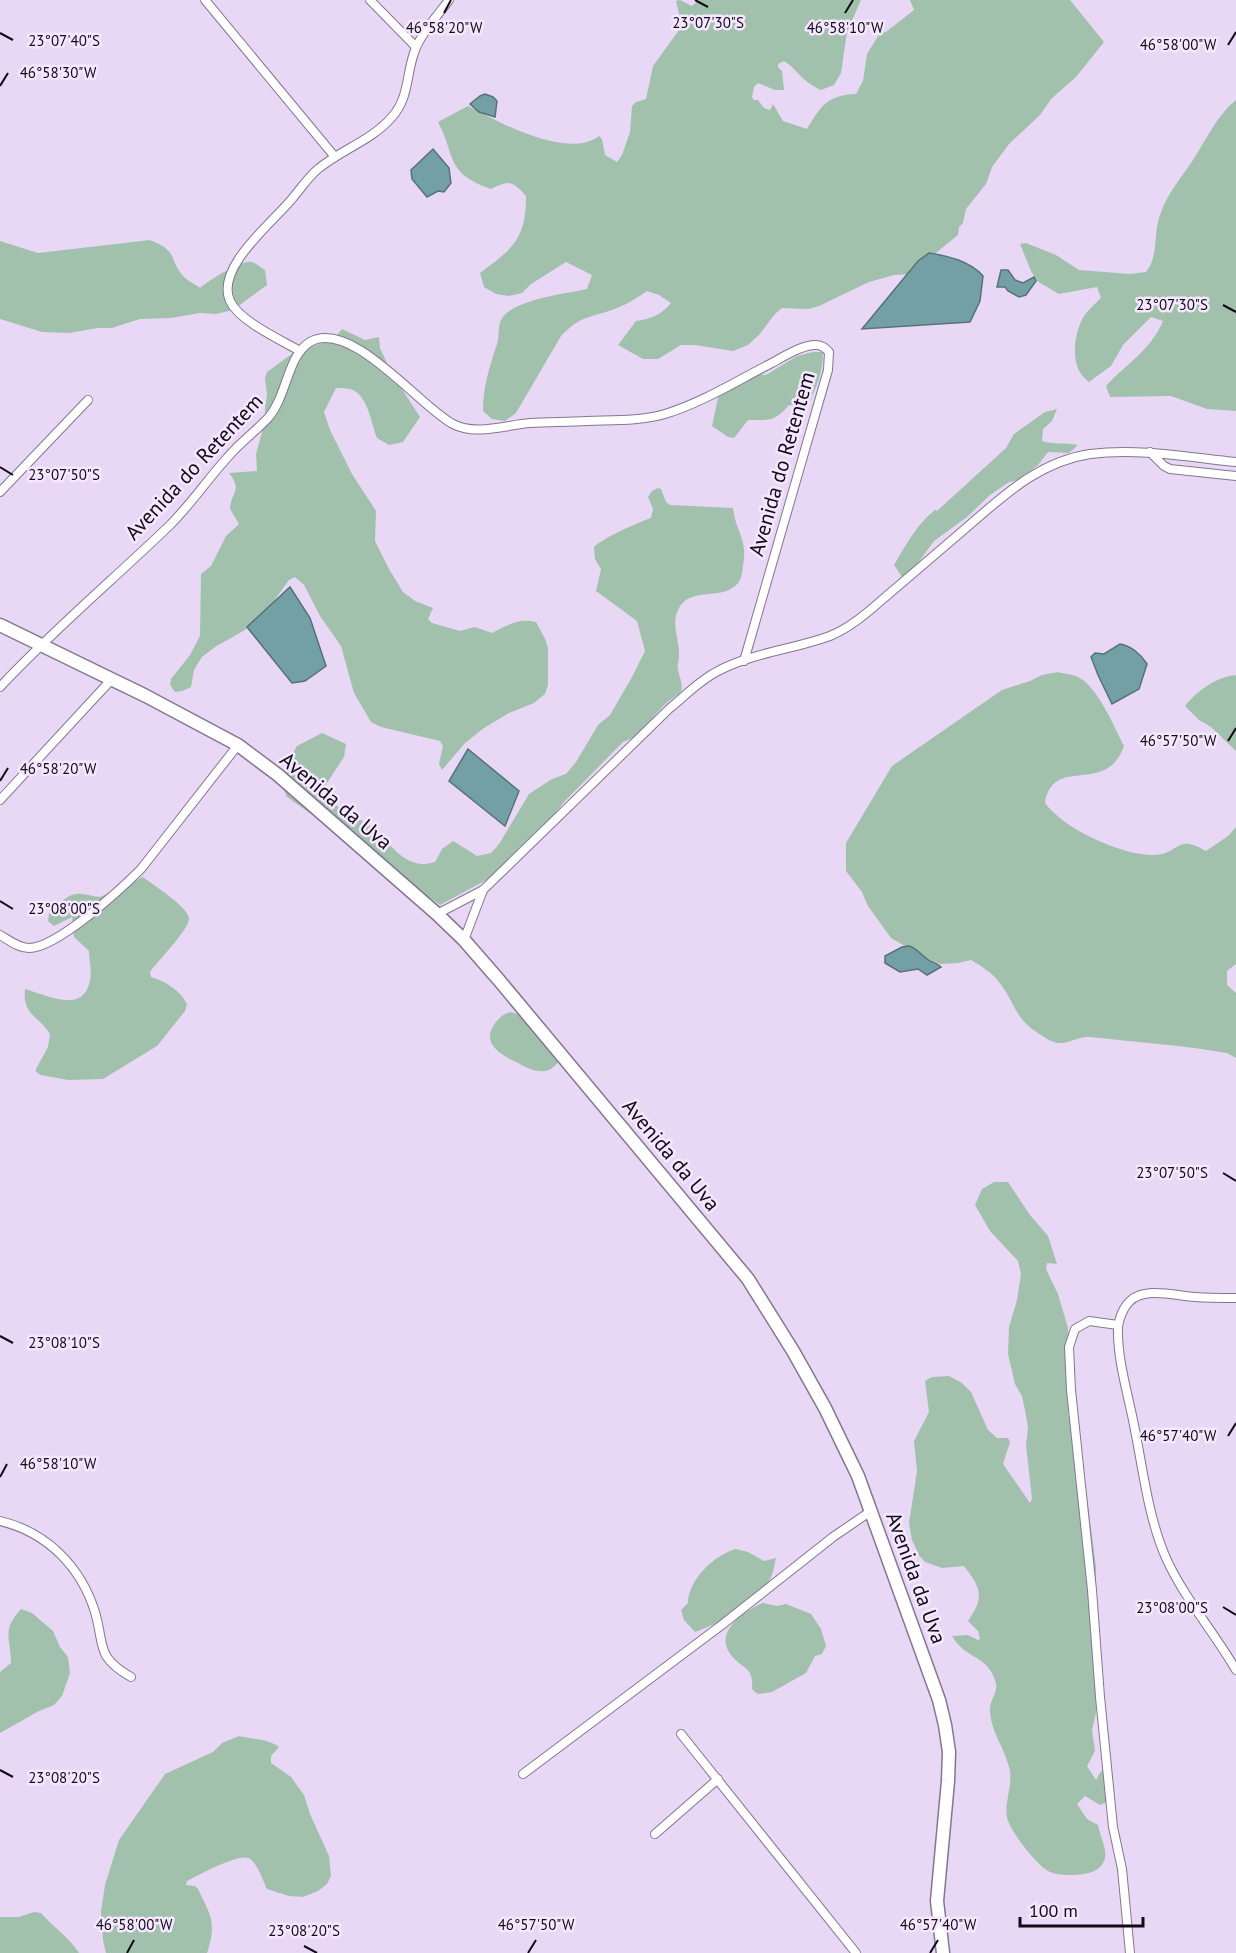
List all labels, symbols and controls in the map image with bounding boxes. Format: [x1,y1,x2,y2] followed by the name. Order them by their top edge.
[672,13,744,32] text: 23°07'30"S
[406,18,483,37] text: 46°58'20"W
[807,18,884,37] text: 46°58'10"W
[28,31,100,50] text: 23°07'40"S
[1140,35,1217,54] text: 46°58'00"W
[20,63,97,82] text: 46°58'30"W
[1136,295,1208,314] text: 23°07'30"S
[742,369,821,559] street label: Avenida do Retentem
[119,388,268,546] street label: Avenida do Retentem
[28,465,100,484] text: 23°07'50"S
[1140,731,1217,750] text: 46°57'50"W
[275,746,398,855] street label: Avenida da Uva
[20,759,97,778] text: 46°58'20"W
[28,899,100,918] text: 23°08'00"S
[617,1093,726,1216] street label: Avenida da Uva
[1136,1163,1208,1182] text: 23°07'50"S
[28,1333,100,1352] text: 23°08'10"S
[1140,1426,1217,1445] text: 46°57'40"W
[20,1454,97,1473] text: 46°58'10"W
[880,1508,953,1647] street label: Avenida da Uva
[1136,1598,1208,1617] text: 23°08'00"S
[28,1768,100,1787] text: 23°08'20"S
[1020,1890,1143,1928] scale bar
[1029,1899,1078,1922] text: 100 m
[96,1915,173,1934] text: 46°58'00"W
[498,1915,575,1934] text: 46°57'50"W
[900,1915,977,1934] text: 46°57'40"W
[268,1921,340,1940] text: 23°08'20"S

